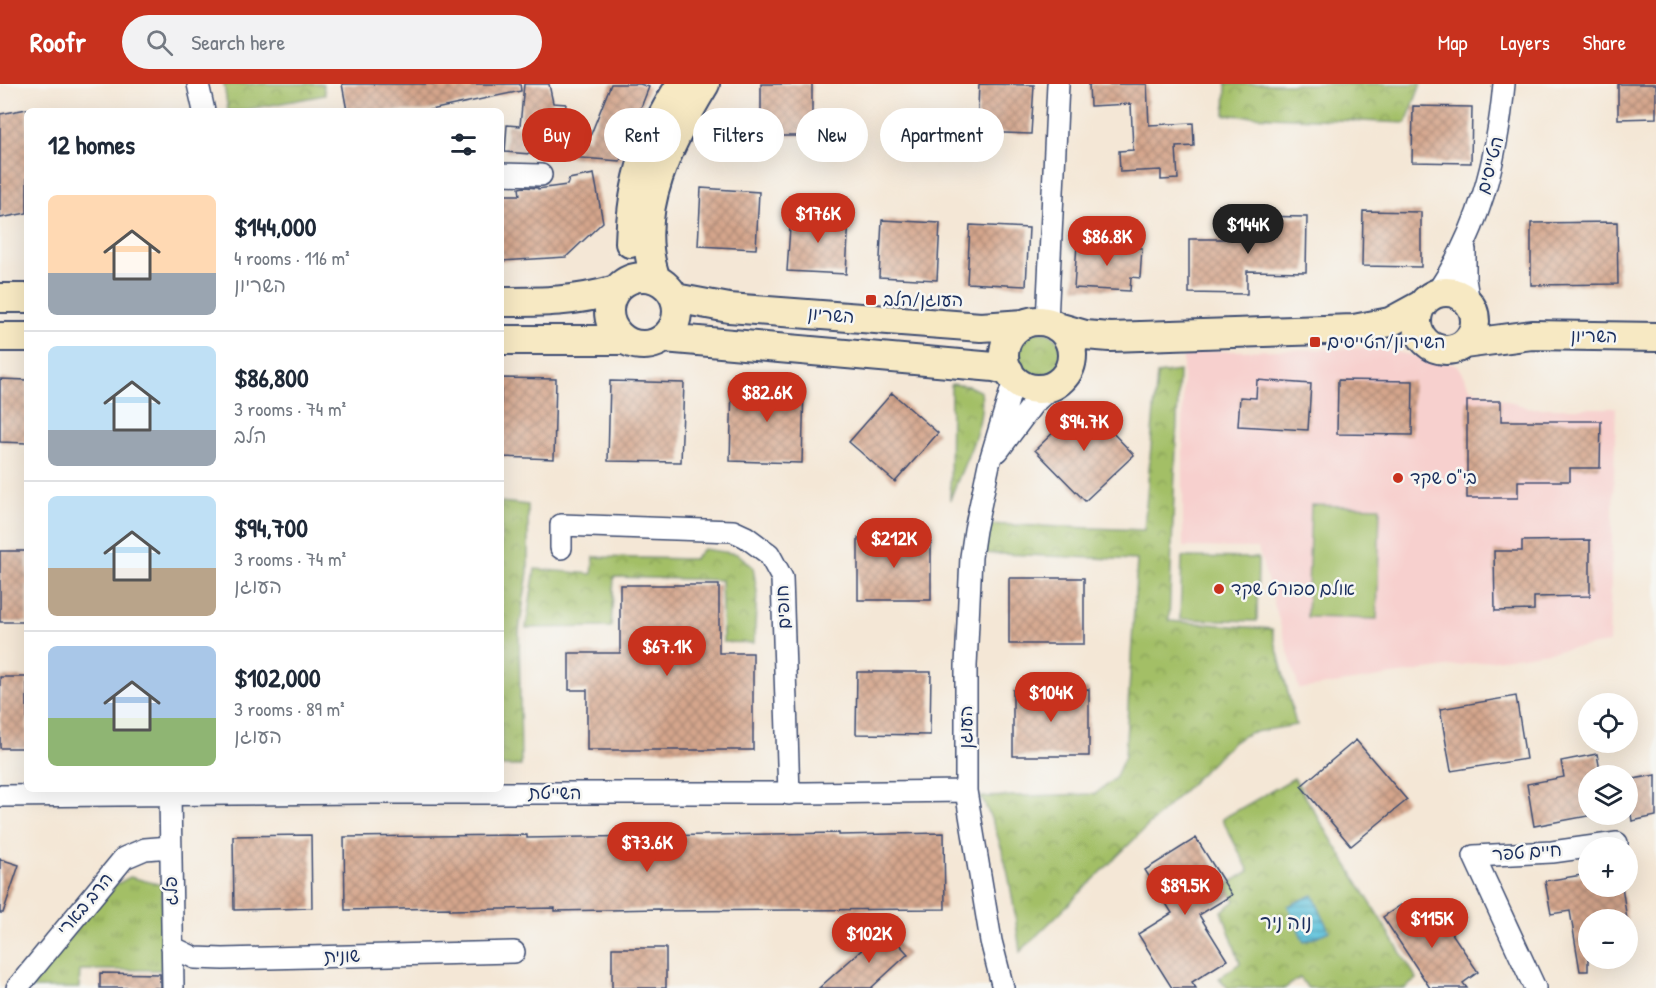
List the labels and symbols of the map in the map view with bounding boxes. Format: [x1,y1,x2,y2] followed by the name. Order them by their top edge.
[1470,133,1509,197] street label: הטייסים
[776,193,860,244] pin: $176K
[1206,204,1290,255] pin: $144K
[1058,216,1156,267] pin: $86.8K
[883,287,963,312] place label: העוגן/הלב
[864,293,878,307] marker: העוגן/הלב
[807,300,855,329] street label: השריון
[1570,323,1618,348] street label: השריון
[1327,329,1446,354] place label: השיריון/הטייסים
[1308,335,1322,349] marker: השיריון/הטייסים
[718,372,816,423] pin: $82.6K
[1035,401,1133,452] pin: $94.7K
[1410,465,1477,490] place label: בי"ס שקד
[1391,471,1405,485] marker: בי"ס שקד
[852,518,936,569] pin: $212K
[1231,576,1355,601] place label: אולם ספורט שקד
[1212,582,1226,596] marker: אולם ספורט שקד
[769,584,796,630] street label: חופים
[618,626,716,677] pin: $67.1K
[1009,672,1093,723] pin: $104K
[953,705,978,749] street label: העוגן
[527,780,582,805] street label: השייטת
[598,822,696,873] pin: $73.6K
[1491,837,1563,866] street label: חיים טפר
[1136,865,1234,916] pin: $89.5K
[51,867,118,940] street label: הרב בארי
[158,876,183,906] street label: פלג
[1390,898,1474,949] pin: $115K
[1260,908,1312,935] district label: נוה ניר
[827,913,911,964] pin: $102K
[324,943,361,968] street label: שונית

